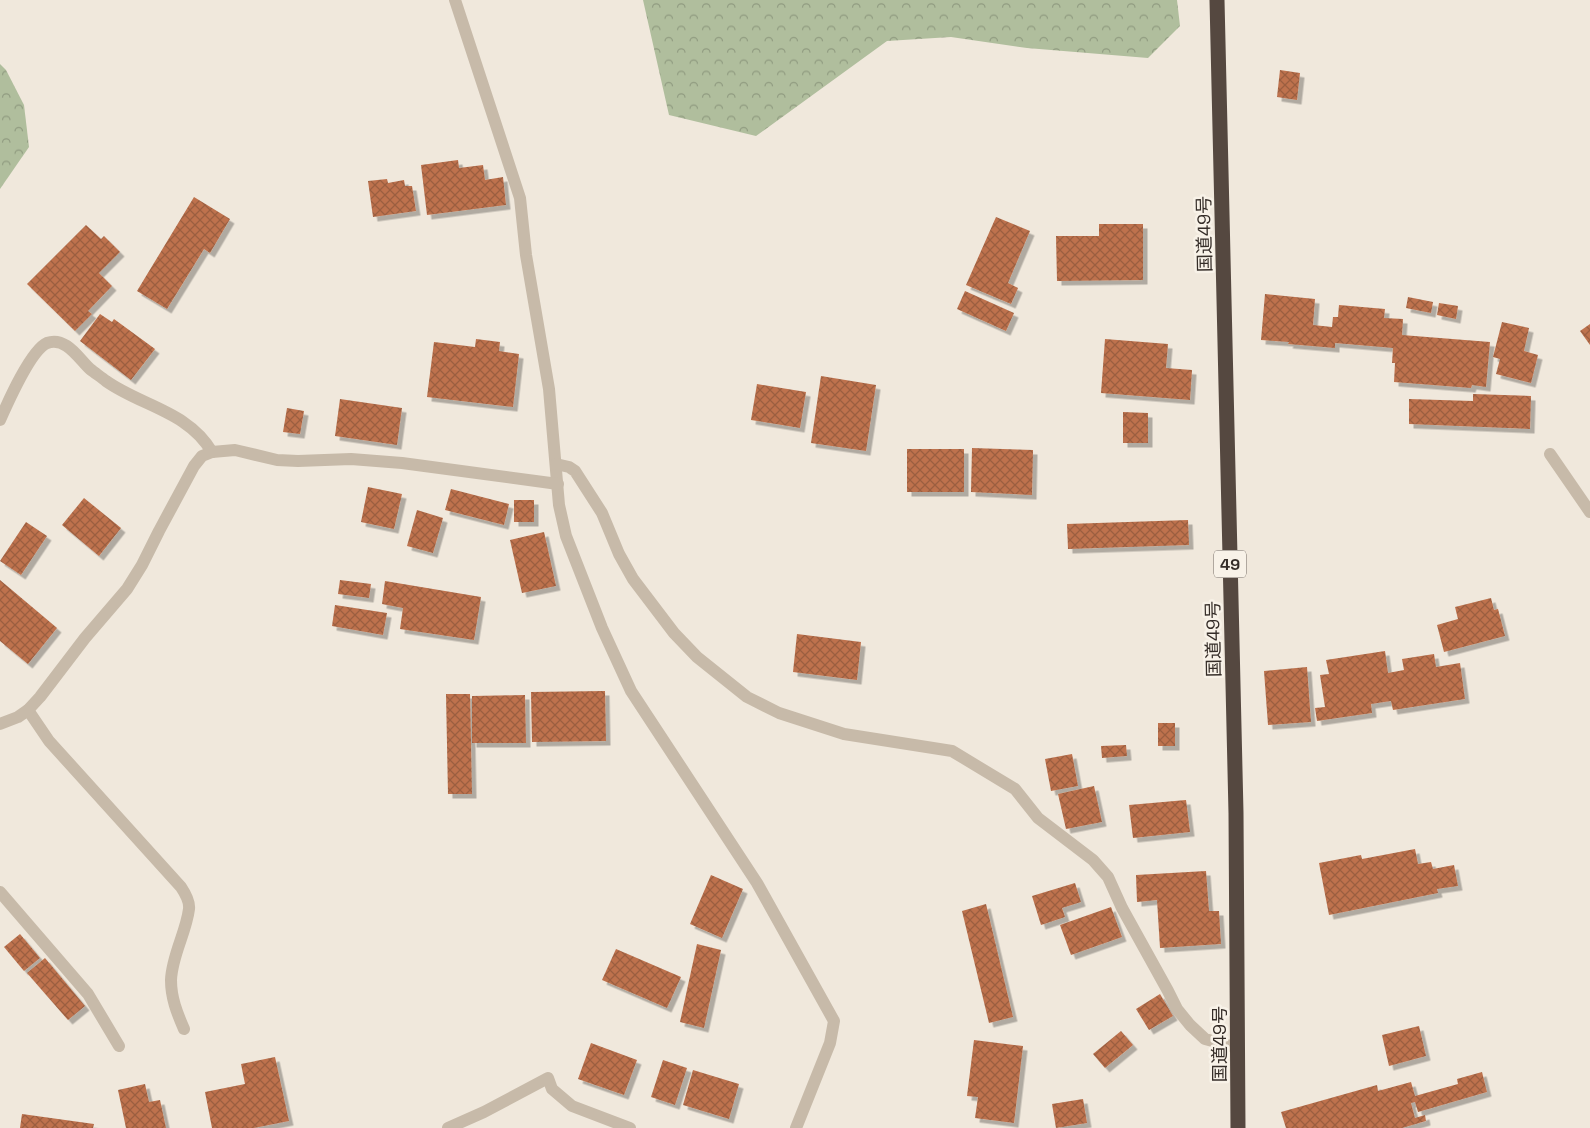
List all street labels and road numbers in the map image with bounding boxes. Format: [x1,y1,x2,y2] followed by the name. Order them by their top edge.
[1192,196,1216,272] street label: 国道49号
[1214,550,1246,578] road number: 49
[1201,601,1225,677] street label: 国道49号
[1208,1006,1231,1082] street label: 国道49号

